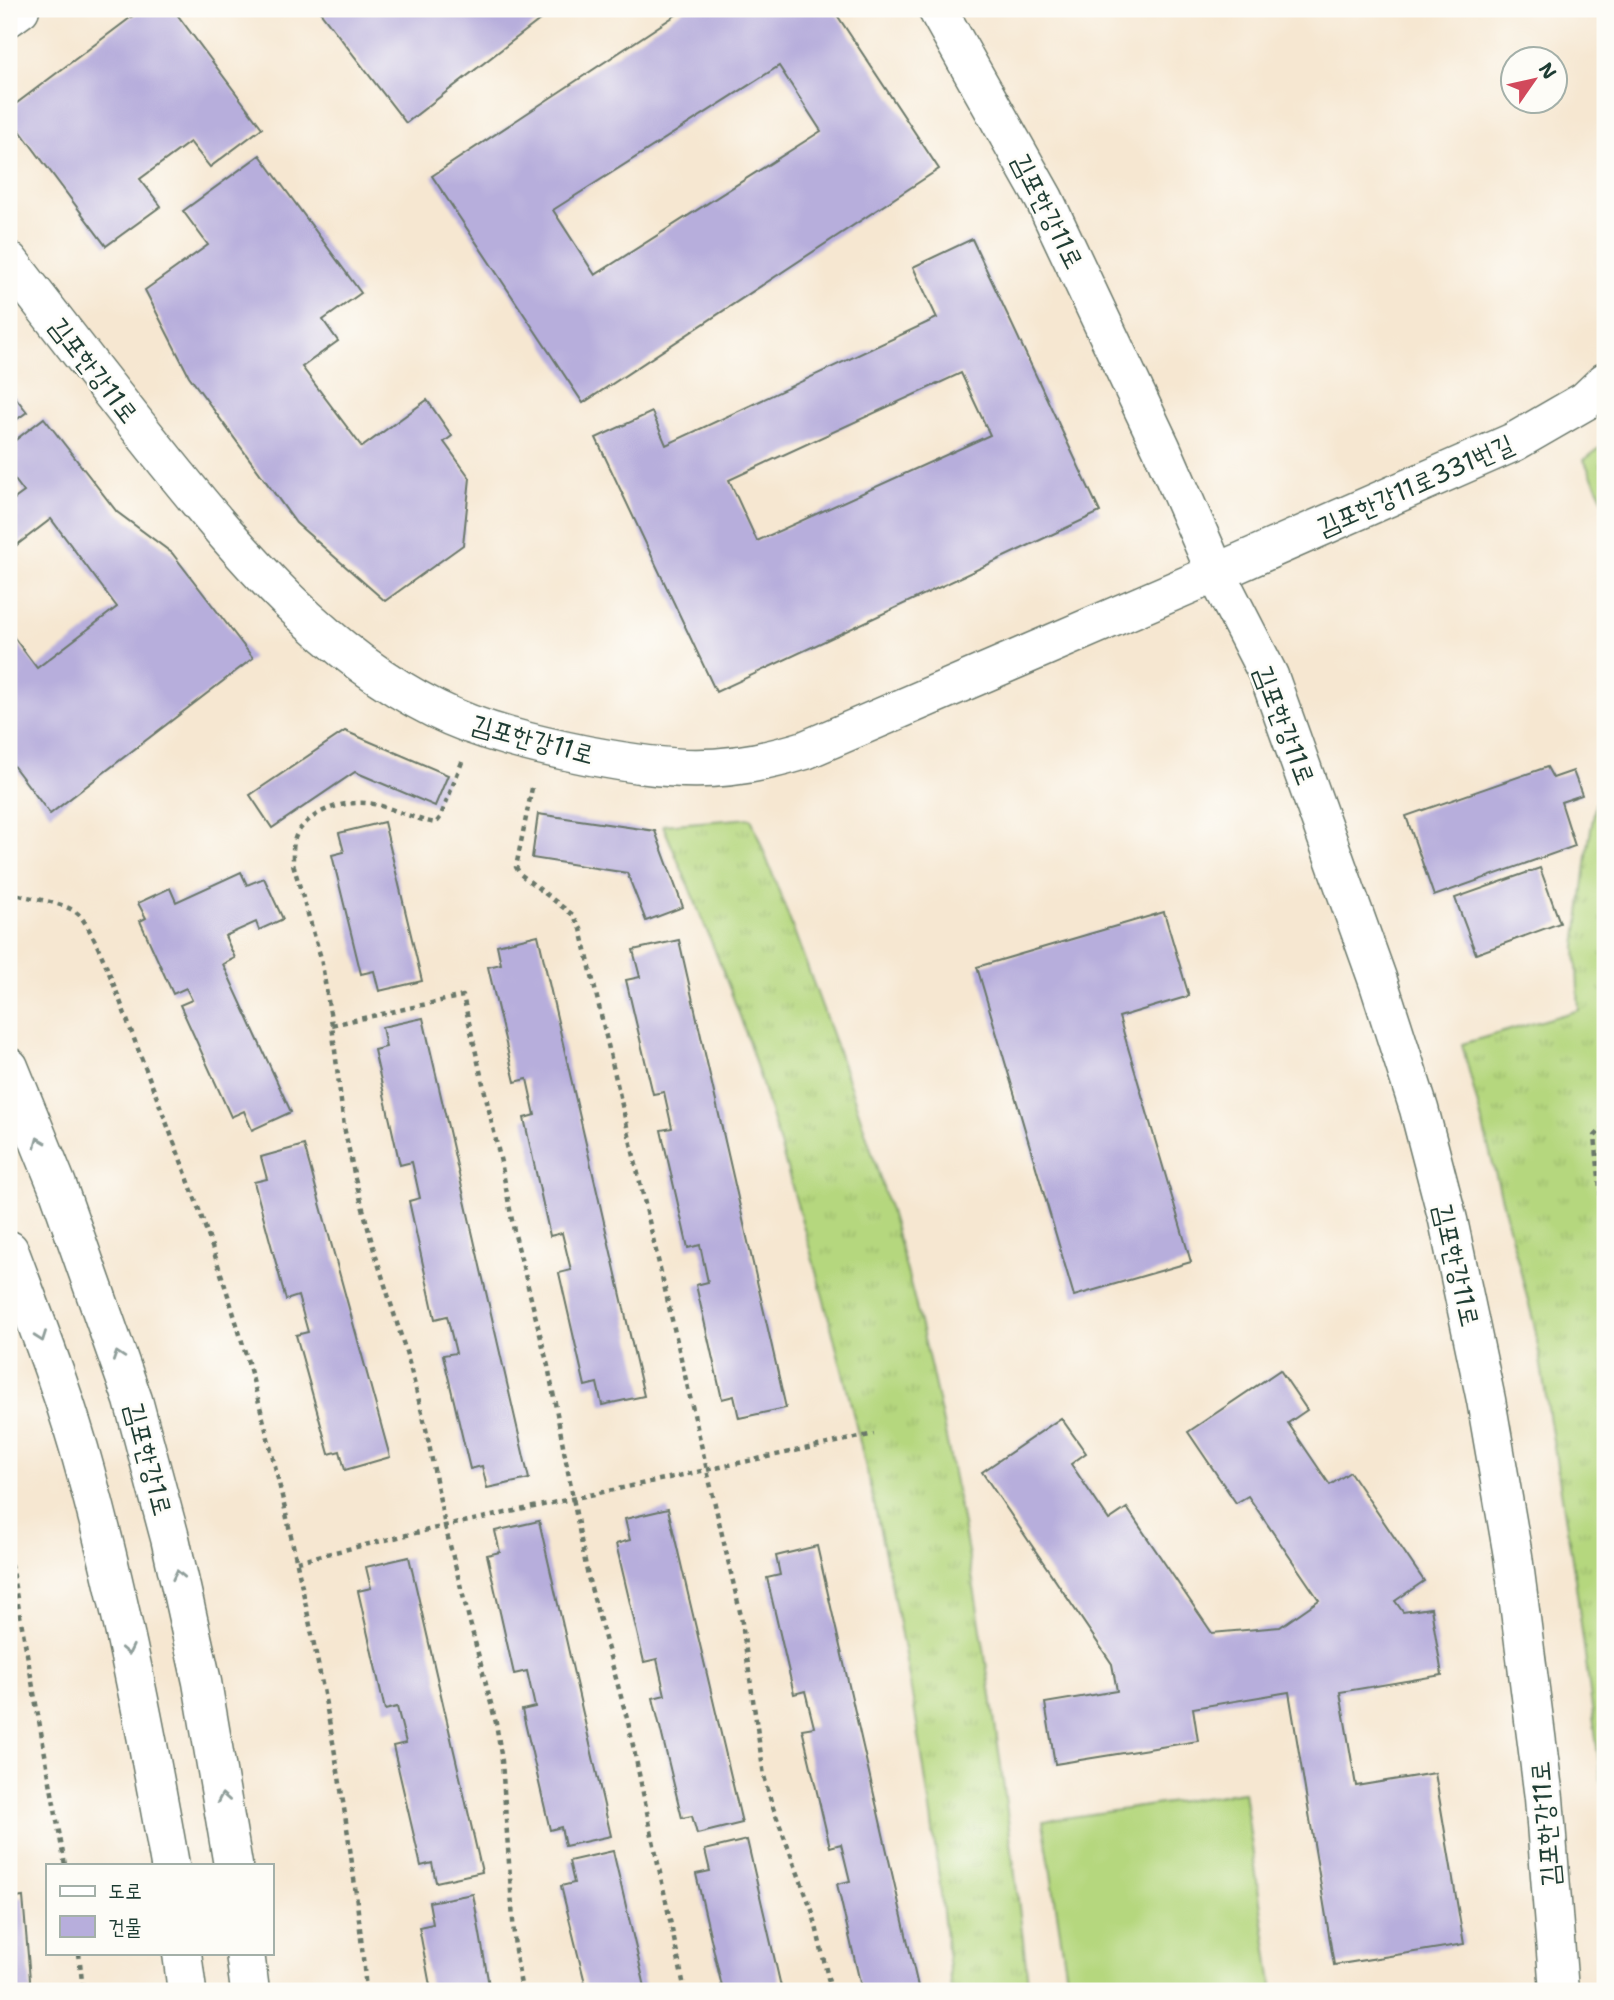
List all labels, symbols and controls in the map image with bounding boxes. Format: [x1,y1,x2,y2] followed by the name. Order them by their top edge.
[1498,46,1568,116] north arrow
[1533,58,1562,84] text: N
[1004,147,1093,275] street label: 김포한강11로
[42,309,147,430] street label: 김포한강11로
[1311,426,1519,544] street label: 김포한강11로331번길
[1247,660,1324,790] street label: 김포한강11로
[468,705,598,772] street label: 김포한강11로
[34,1137,48,1149] one-way arrow
[1426,1200,1489,1330] street label: 김포한강11로
[33,1330,47,1342] one-way arrow
[112,1350,126,1362] one-way arrow
[118,1399,181,1519] street label: 김포한강1로
[172,1569,187,1581] one-way arrow
[120,1644,135,1656] one-way arrow
[1522,1760,1567,1888] street label: 김포한강11로
[216,1792,231,1804] one-way arrow
[46,1864,273,1954] legend
[108,1877,142,1905] text: 도로
[108,1913,142,1941] text: 건물

